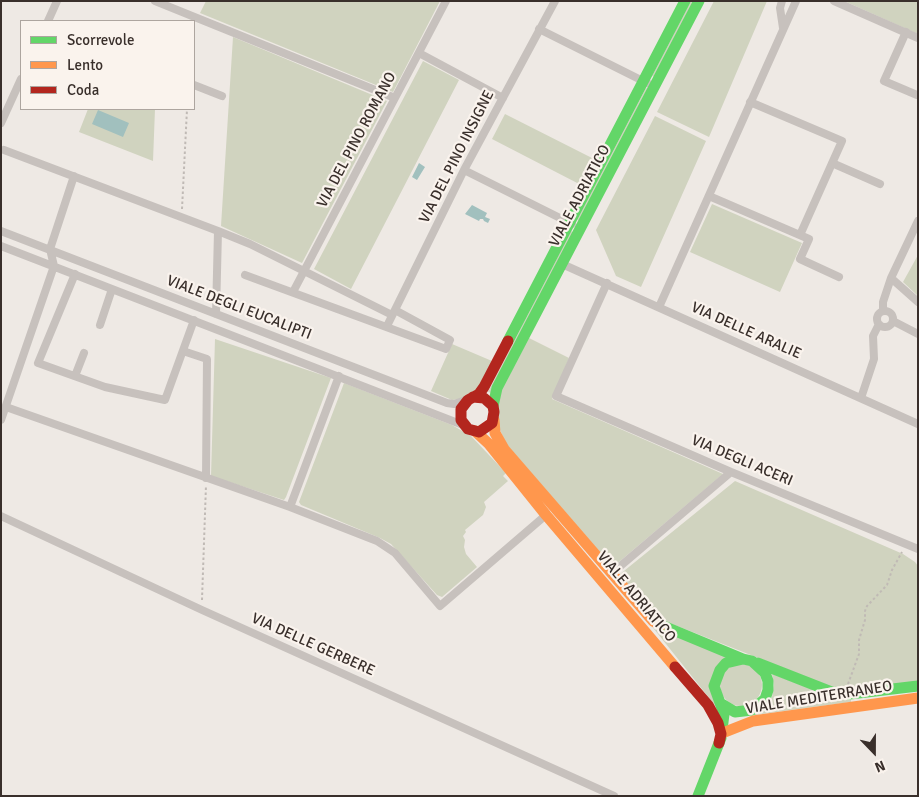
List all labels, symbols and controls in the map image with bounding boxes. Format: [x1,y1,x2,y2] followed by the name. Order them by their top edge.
[20,20,195,110] legend
[67,31,134,49] text: Scorrevole
[67,56,103,74] text: Lento
[314,69,400,211] street label: VIA DEL PINO ROMANO
[67,81,99,99] text: Coda
[416,88,498,226] street label: VIA DEL PINO INSIGNE
[546,142,614,250] street label: VIALE ADRIATICO
[164,272,314,344] street label: VIALE DEGLI EUCALIPTI
[688,299,804,363] street label: VIA DELLE ARALIE
[689,432,795,490] street label: VIA DEGLI ACERI
[593,548,679,646] street label: VIALE ADRIATICO
[249,610,377,680] street label: VIA DELLE GERBERE
[745,678,893,718] street label: VIALE MEDITERRANEO
[849,727,899,777] north arrow
[872,757,888,776] text: N

